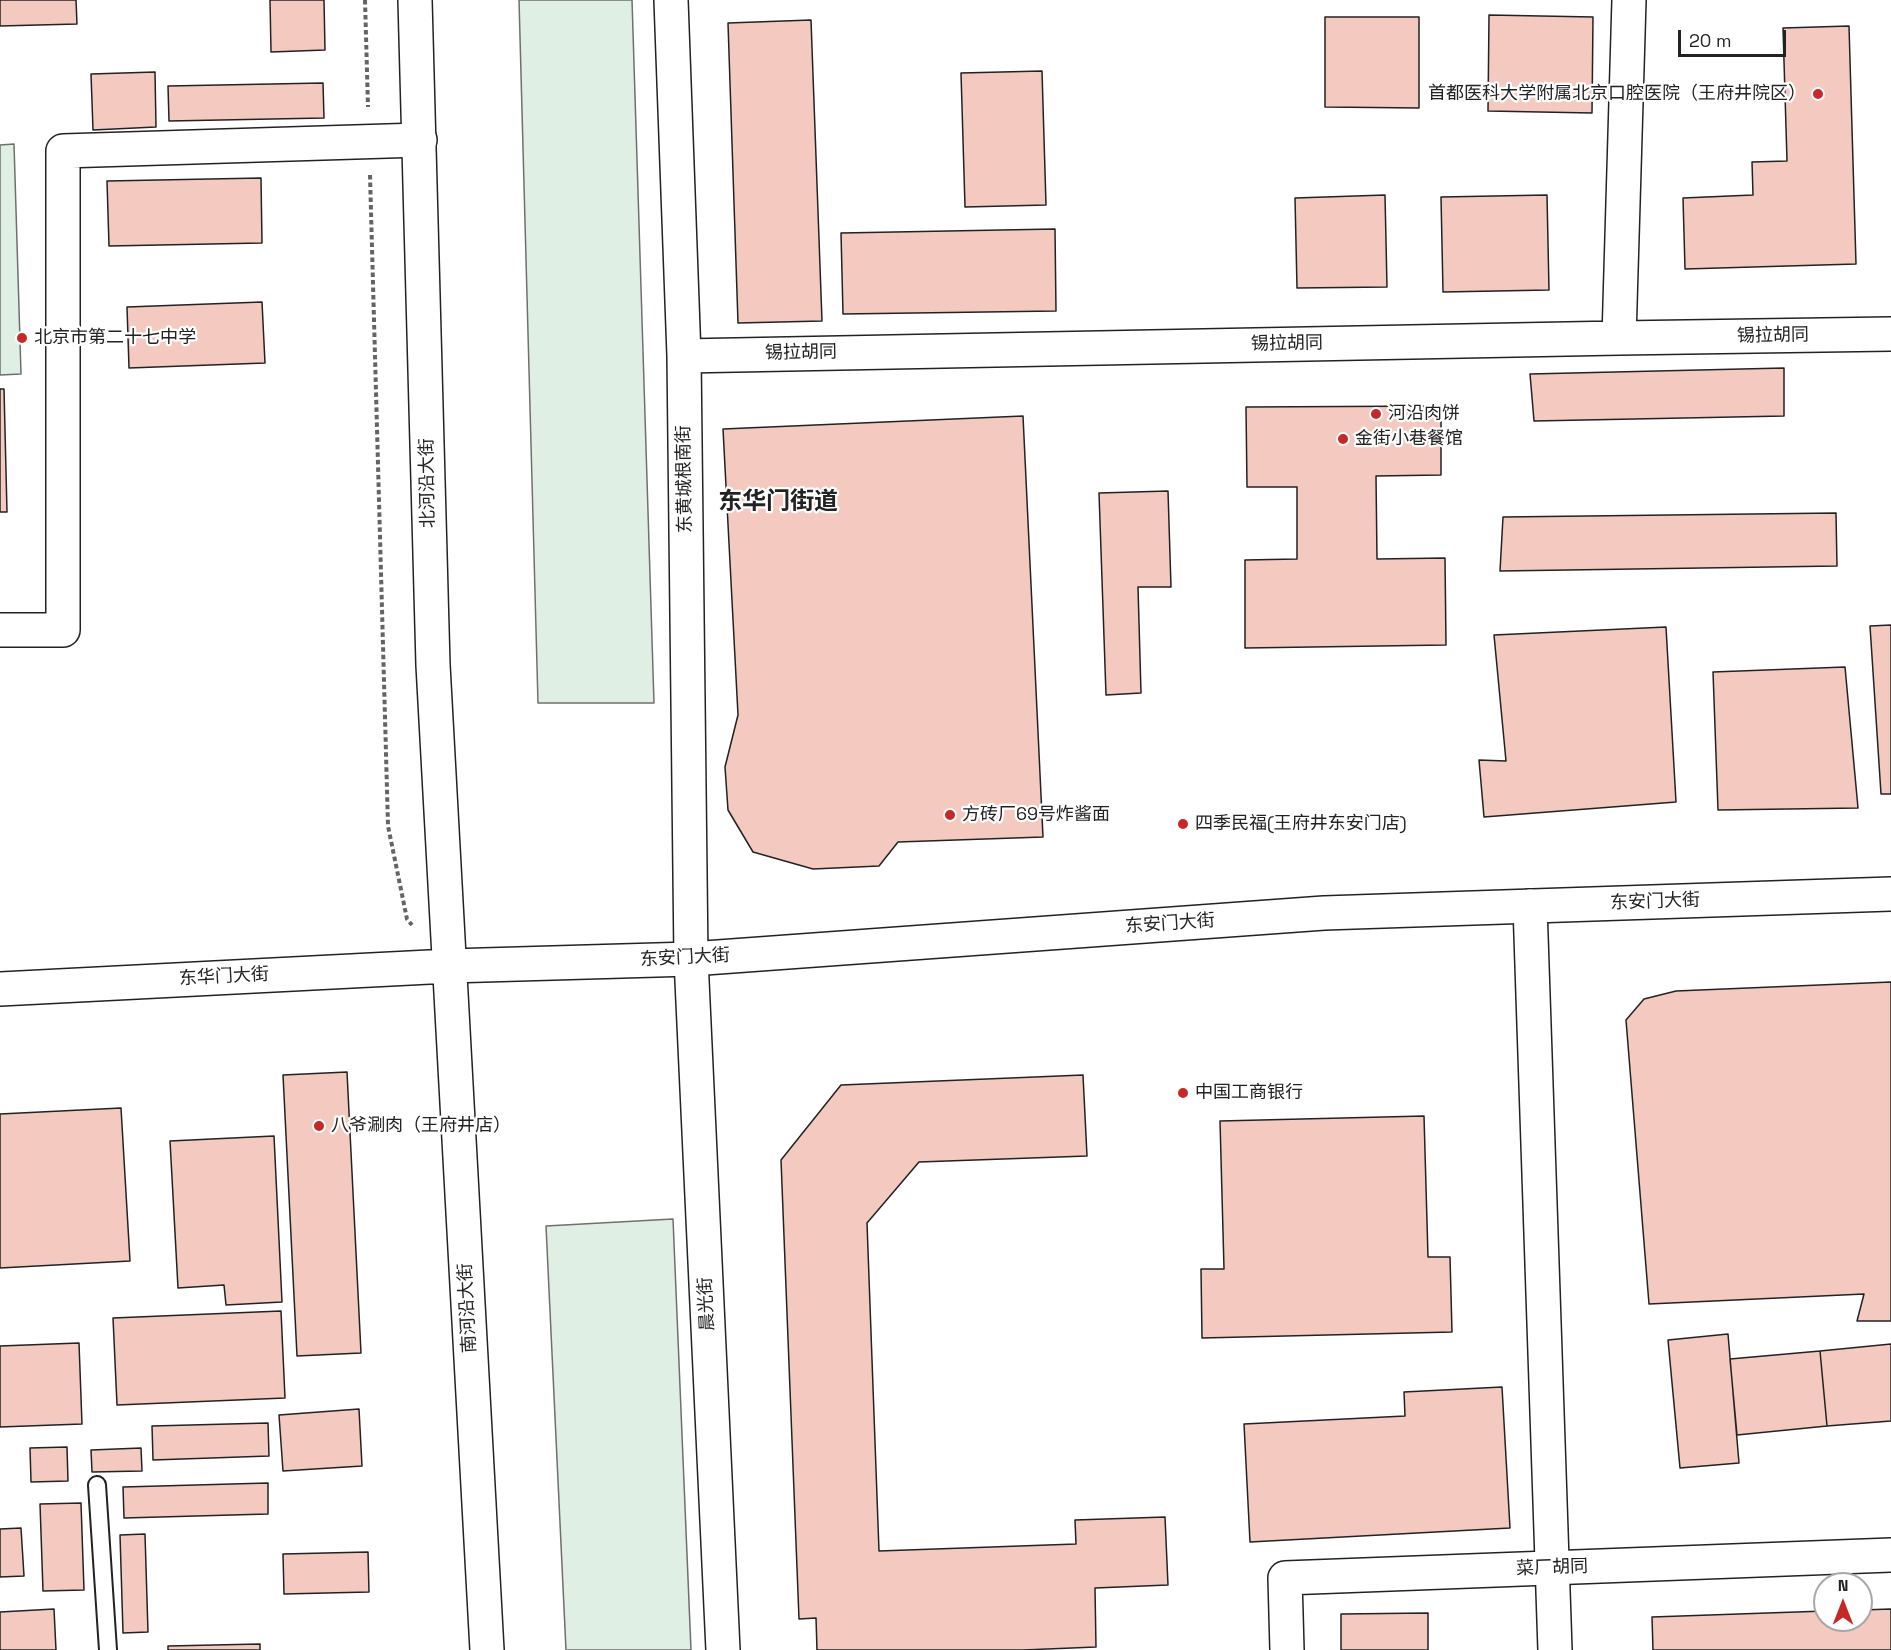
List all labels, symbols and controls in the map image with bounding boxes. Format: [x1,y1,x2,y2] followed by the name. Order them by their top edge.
[1681,18,1789,56] scale bar
[1689,29,1732,52] text: 20 m
[1428,83,1806,105] place label: 首都医科大学附属北京口腔医院（王府井院区）
[1811,87,1825,101] marker: 首都医科大学附属北京口腔医院（王府井院区）
[1737,325,1809,347] street label: 锡拉胡同
[34,327,196,349] place label: 北京市第二十七中学
[15,331,29,345] marker: 北京市第二十七中学
[1251,333,1323,355] street label: 锡拉胡同
[765,342,837,364] street label: 锡拉胡同
[1388,403,1460,425] place label: 河沿肉饼
[1369,407,1383,421] marker: 河沿肉饼
[673,425,697,533] street label: 东黄城根南街
[1355,428,1463,450] place label: 金街小巷餐馆
[1336,432,1350,446] marker: 金街小巷餐馆
[416,438,440,528] street label: 北河沿大街
[718,488,838,516] district label: 东华门街道
[962,804,1110,826] place label: 方砖厂69号炸酱面
[943,808,957,822] marker: 方砖厂69号炸酱面
[1195,813,1407,835] place label: 四季民福(王府井东安门店)
[1176,817,1190,831] marker: 四季民福(王府井东安门店)
[1610,890,1700,914] street label: 东安门大街
[1124,910,1216,938] street label: 东安门大街
[639,945,731,971] street label: 东安门大街
[178,964,270,990] street label: 东华门大街
[1195,1082,1303,1104] place label: 中国工商银行
[1176,1086,1190,1100] marker: 中国工商银行
[331,1115,511,1137] place label: 八爷涮肉（王府井店）
[312,1119,326,1133] marker: 八爷涮肉（王府井店）
[455,1262,481,1354] street label: 南河沿大街
[695,1276,719,1332] street label: 晨光街
[1516,1556,1588,1580] street label: 菜厂胡同
[1813,1572,1873,1632] north arrow
[1838,1575,1848,1596] text: N

